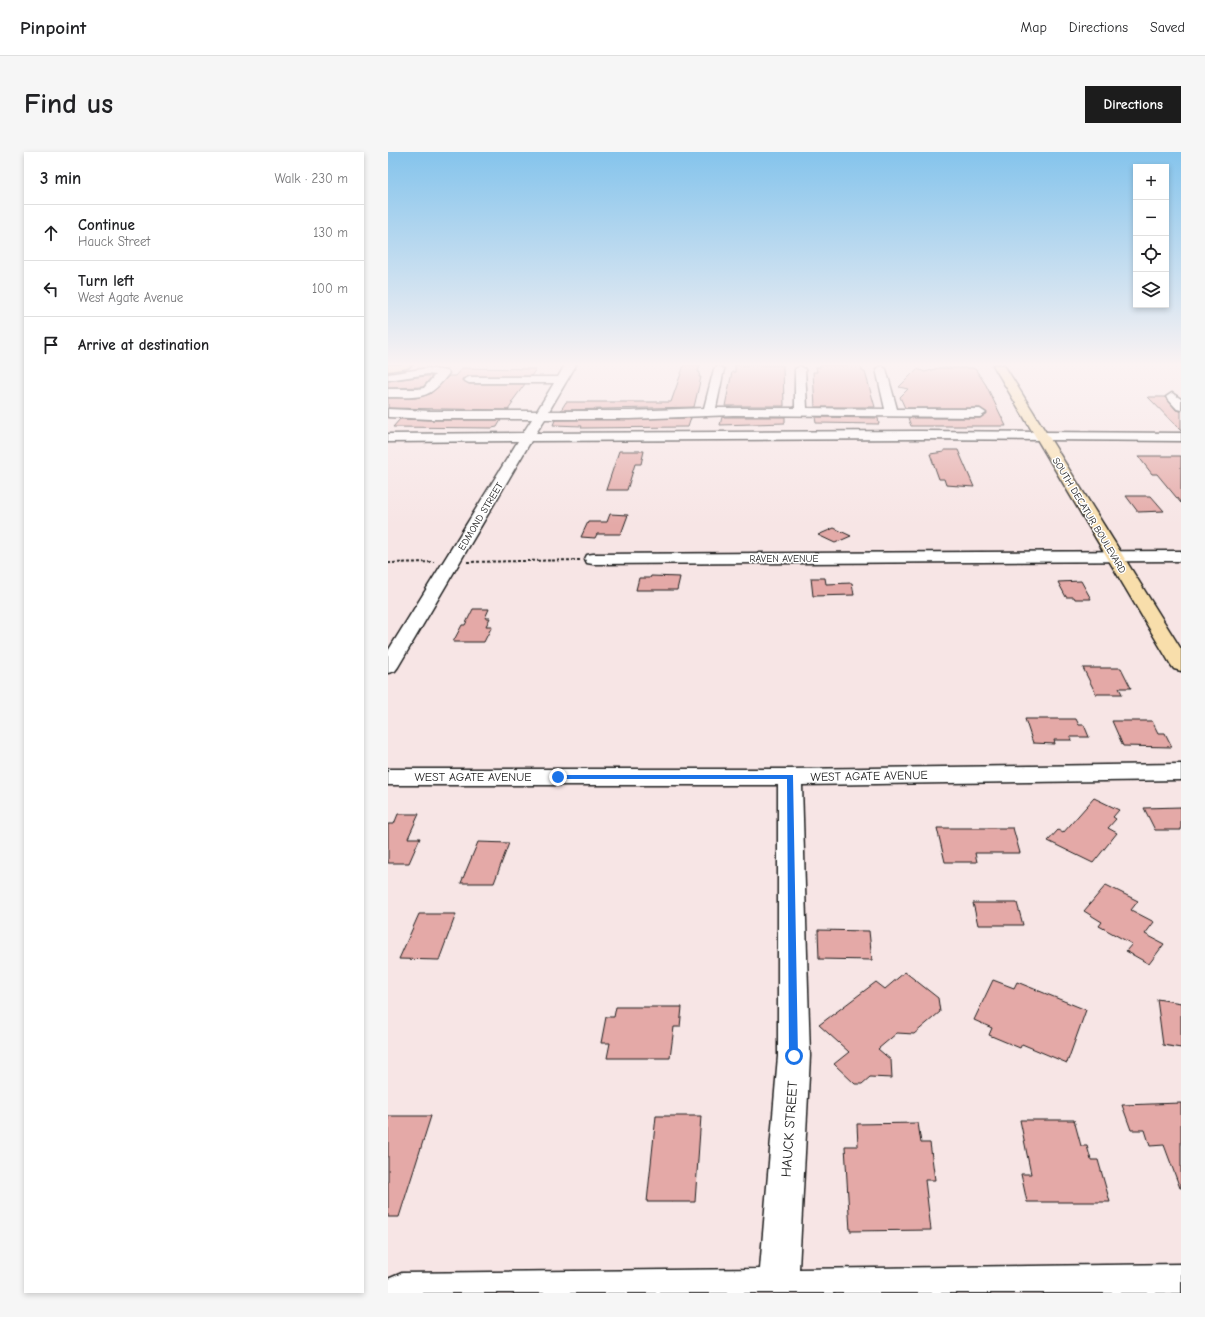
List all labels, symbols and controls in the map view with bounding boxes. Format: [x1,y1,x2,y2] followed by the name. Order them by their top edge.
[20,17,86,39] text: Pinpoint
[1020,19,1047,36] text: Map
[1069,19,1128,36] text: Directions
[1150,19,1185,36] text: Saved
[1085,86,1181,123] button: Directions
[24,88,113,120] text: Find us
[1133,164,1169,308] map controls
[1133,164,1169,200] button: +
[40,169,81,188] text: 3 min
[274,171,348,186] text: Walk · 230 m
[1133,200,1169,236] button: −
[78,216,135,234] text: Continue
[40,222,62,244] icon: ahead
[313,225,348,240] text: 130 m
[78,234,150,249] text: Hauck Street
[1133,236,1169,272] button: locate
[78,272,134,290] text: Turn left
[1133,272,1169,308] button: layers
[40,278,62,300] icon: left
[312,281,348,296] text: 100 m
[78,290,183,305] text: West Agate Avenue
[40,334,62,356] icon: arrive
[78,336,209,354] text: Arrive at destination
[1050,455,1129,576] street label: SOUTH DECATUR BOULEVARD
[456,480,506,553] street label: EDMOND STREET
[750,553,818,565] street label: RAVEN AVENUE
[549,768,567,786] route end
[810,768,928,784] street label: WEST AGATE AVENUE
[414,770,532,784] street label: WEST AGATE AVENUE
[785,1047,803,1065] route start
[778,1080,801,1178] street label: HAUCK STREET

